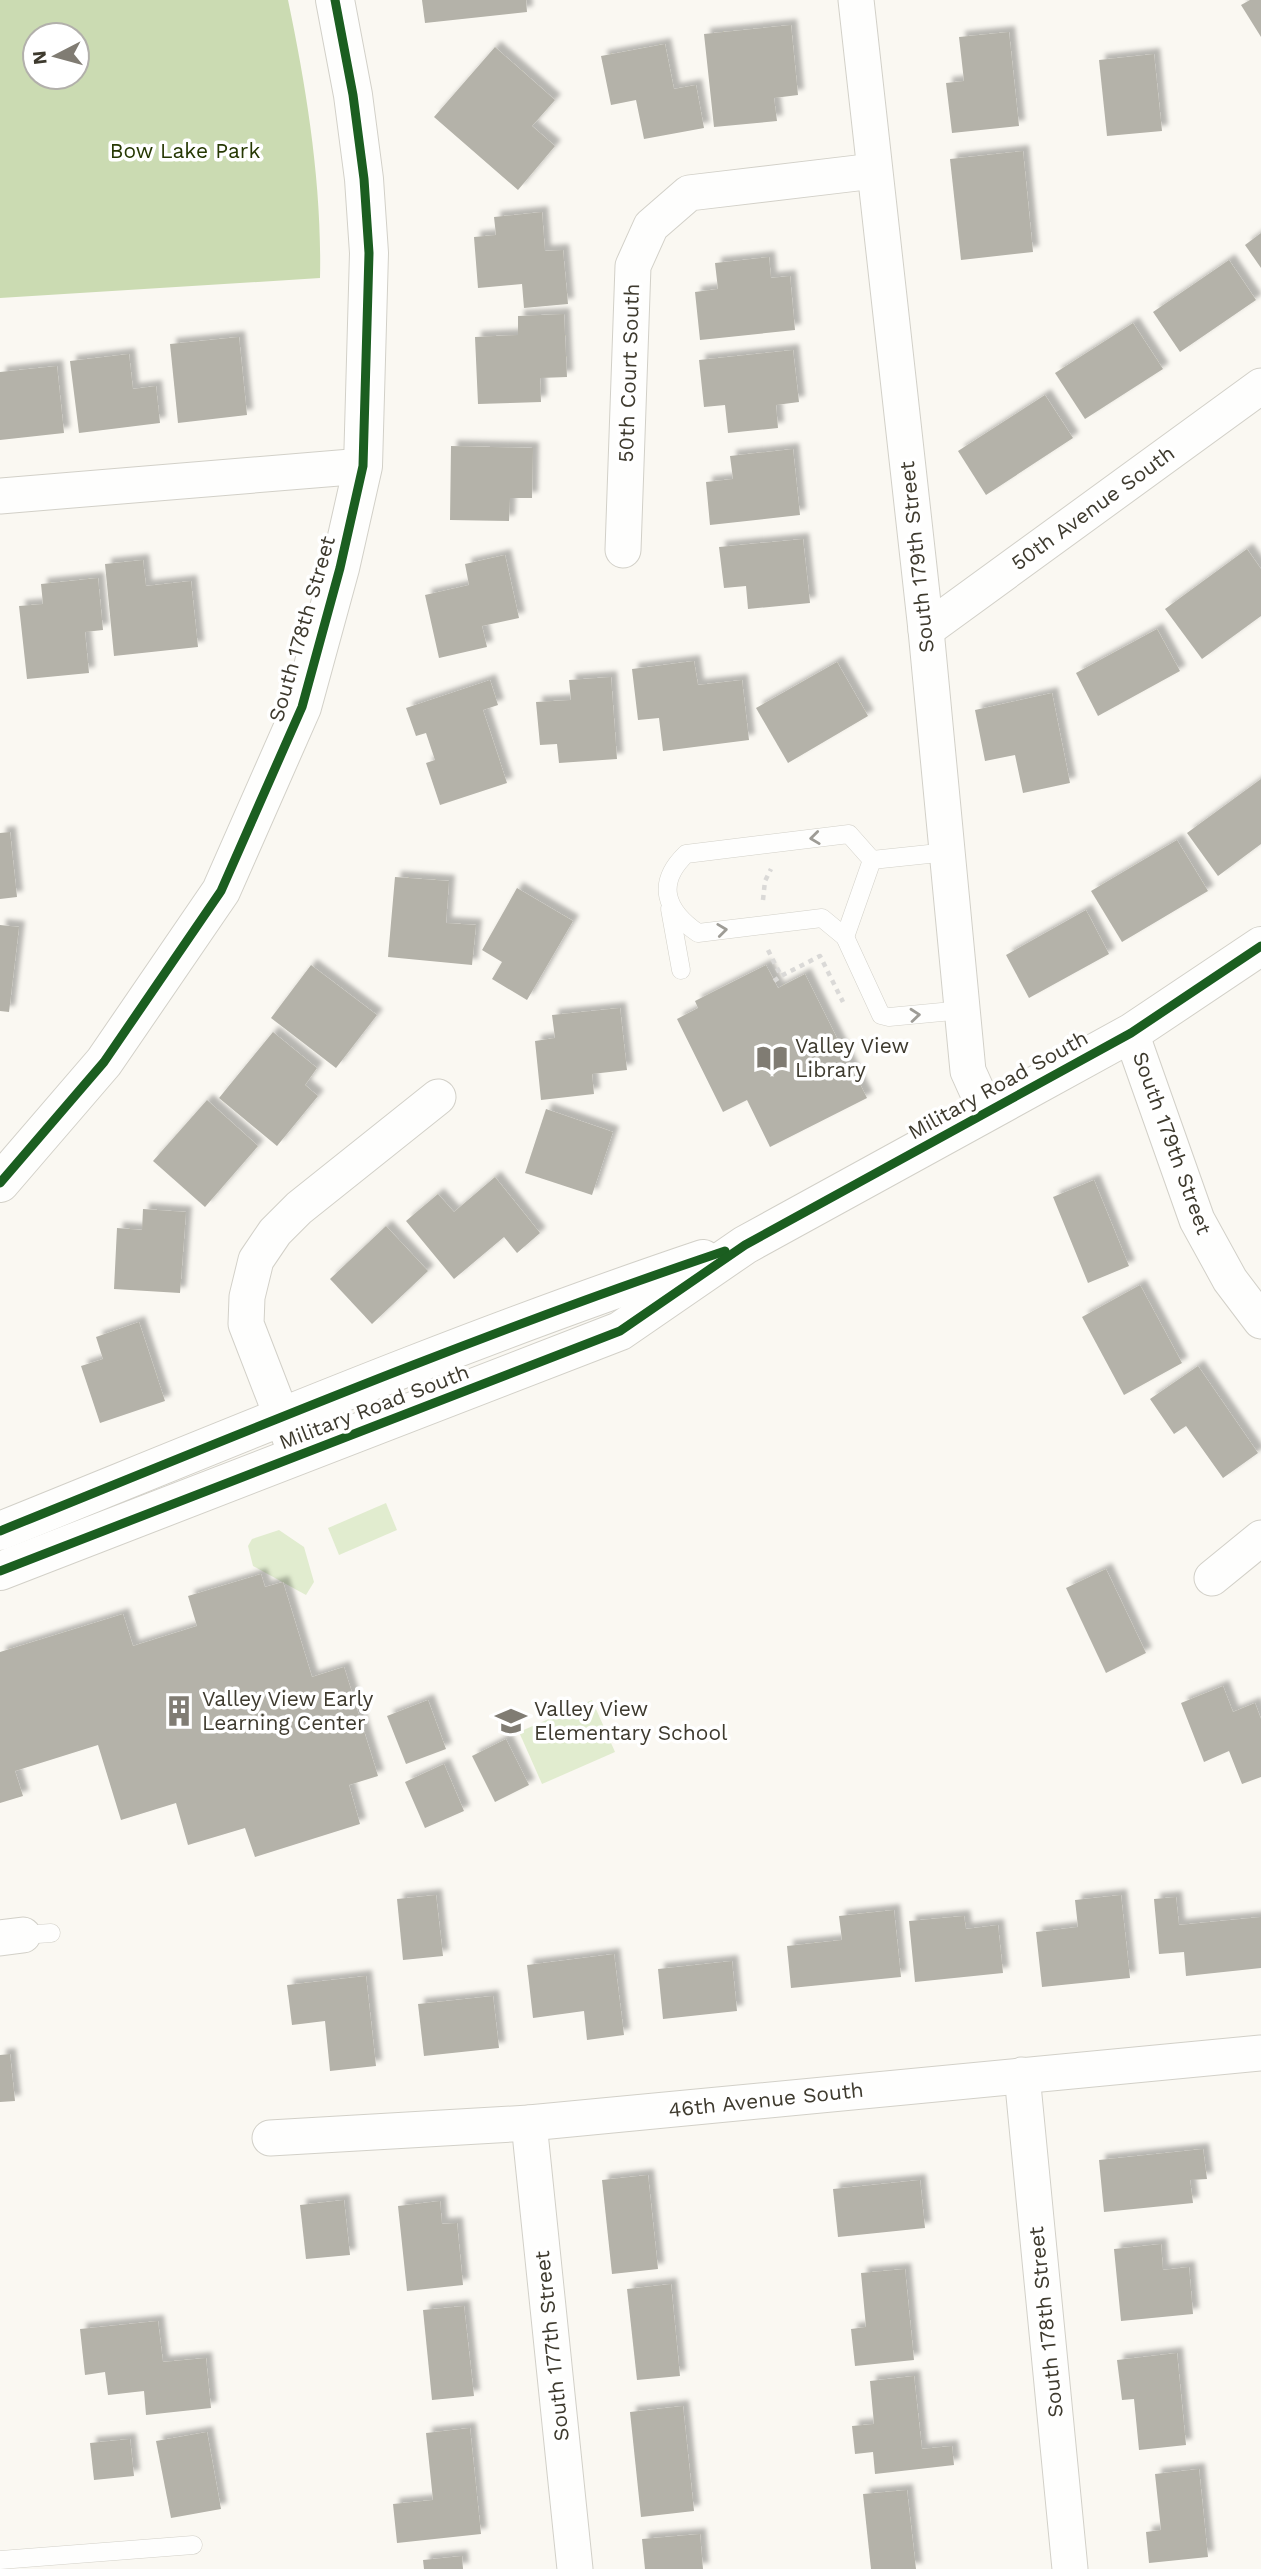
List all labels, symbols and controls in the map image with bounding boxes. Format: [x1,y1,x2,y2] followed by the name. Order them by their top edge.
[21,21,91,91] north arrow
[27,50,52,66] text: N
[110,138,260,163] park label: Bow Lake Park
[613,283,644,463] street label: 50th Court South
[1006,440,1179,575] street label: 50th Avenue South
[894,460,939,654] street label: South 179th Street
[263,533,340,725] street label: South 178th Street
[809,831,821,846] one-way arrow
[716,923,728,938] one-way arrow
[910,1008,921,1023] one-way arrow
[904,1025,1092,1144] street label: Military Road South
[795,1033,909,1082] place label: Valley View Library
[755,1041,789,1075] library icon: Valley View Library
[1128,1048,1217,1238] street label: South 179th Street
[275,1359,472,1454] street label: Military Road South
[202,1686,374,1735] place label: Valley View Early Learning Center
[162,1694,196,1728] building icon: Valley View Early Learning Center
[534,1696,728,1745] place label: Valley View Elementary School
[494,1704,528,1738] school or university icon: Valley View Elementary School
[667,2077,865,2122] street label: 46th Avenue South
[1023,2225,1068,2419] street label: South 178th Street
[529,2249,574,2443] street label: South 177th Street

